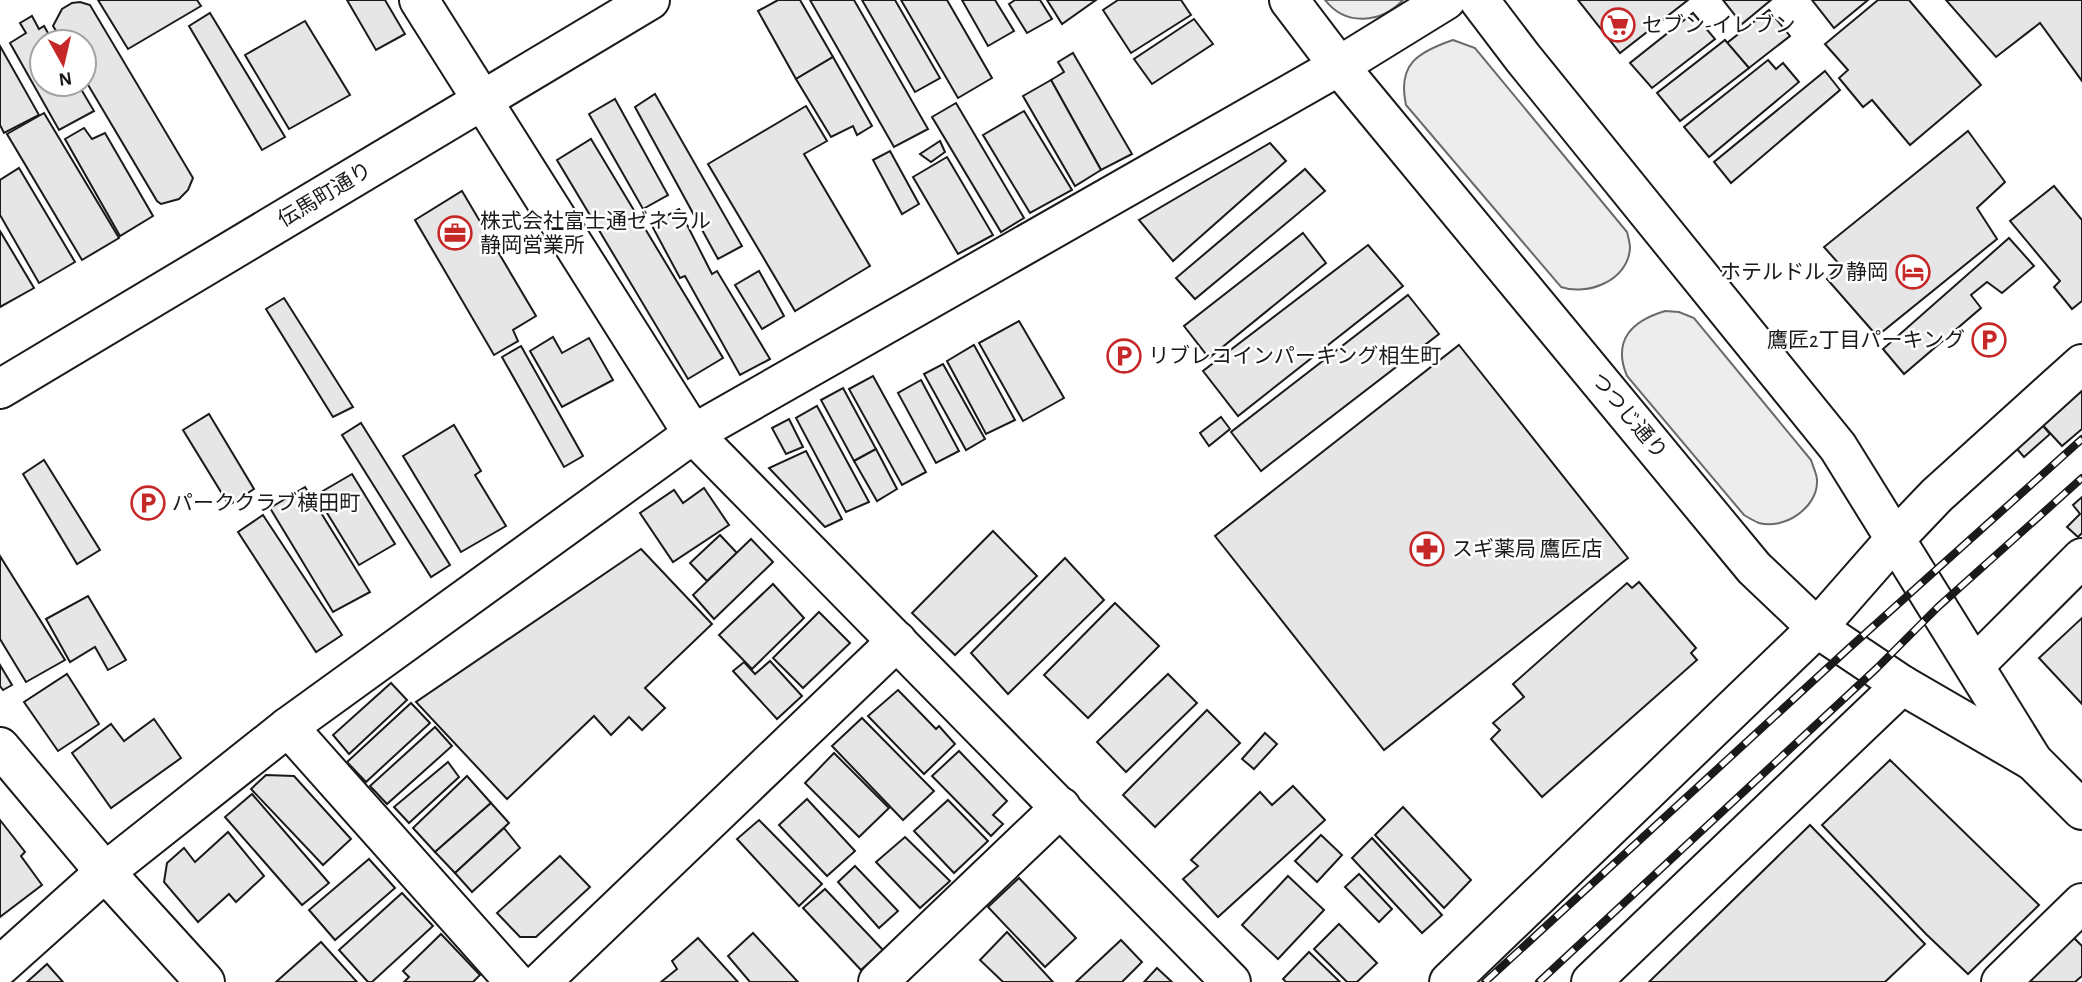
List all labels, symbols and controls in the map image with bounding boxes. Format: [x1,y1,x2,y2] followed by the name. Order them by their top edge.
[1599,6,1637,44] supermarket icon: セブン-イレブン
[1642,13,1795,36] place label: セブン-イレブン
[28,28,98,98] north arrow
[57,68,73,89] text: N
[274,158,375,231] street label: 伝馬町通り
[480,210,711,256] place label: 株式会社富士通ゼネラル 静岡営業所
[436,214,474,252] office icon: 株式会社富士通ゼネラル 静岡営業所
[1894,253,1932,291] hotel icon: ホテルドルフ静岡
[1720,261,1888,283] place label: ホテルドルフ静岡
[1970,321,2008,359] parking icon: 鷹匠2丁目パーキング
[1767,329,1965,351] place label: 鷹匠2丁目パーキング
[1105,337,1143,375] parking icon: リブレコインパーキング相生町
[1148,344,1441,367] place label: リブレコインパーキング相生町
[1587,368,1672,463] street label: つつじ通り
[129,484,167,522] parking icon: パーククラブ横田町
[172,491,360,514] place label: パーククラブ横田町
[1408,530,1446,568] pharmacy icon: スギ薬局 鷹匠店
[1452,538,1602,560] place label: スギ薬局 鷹匠店

